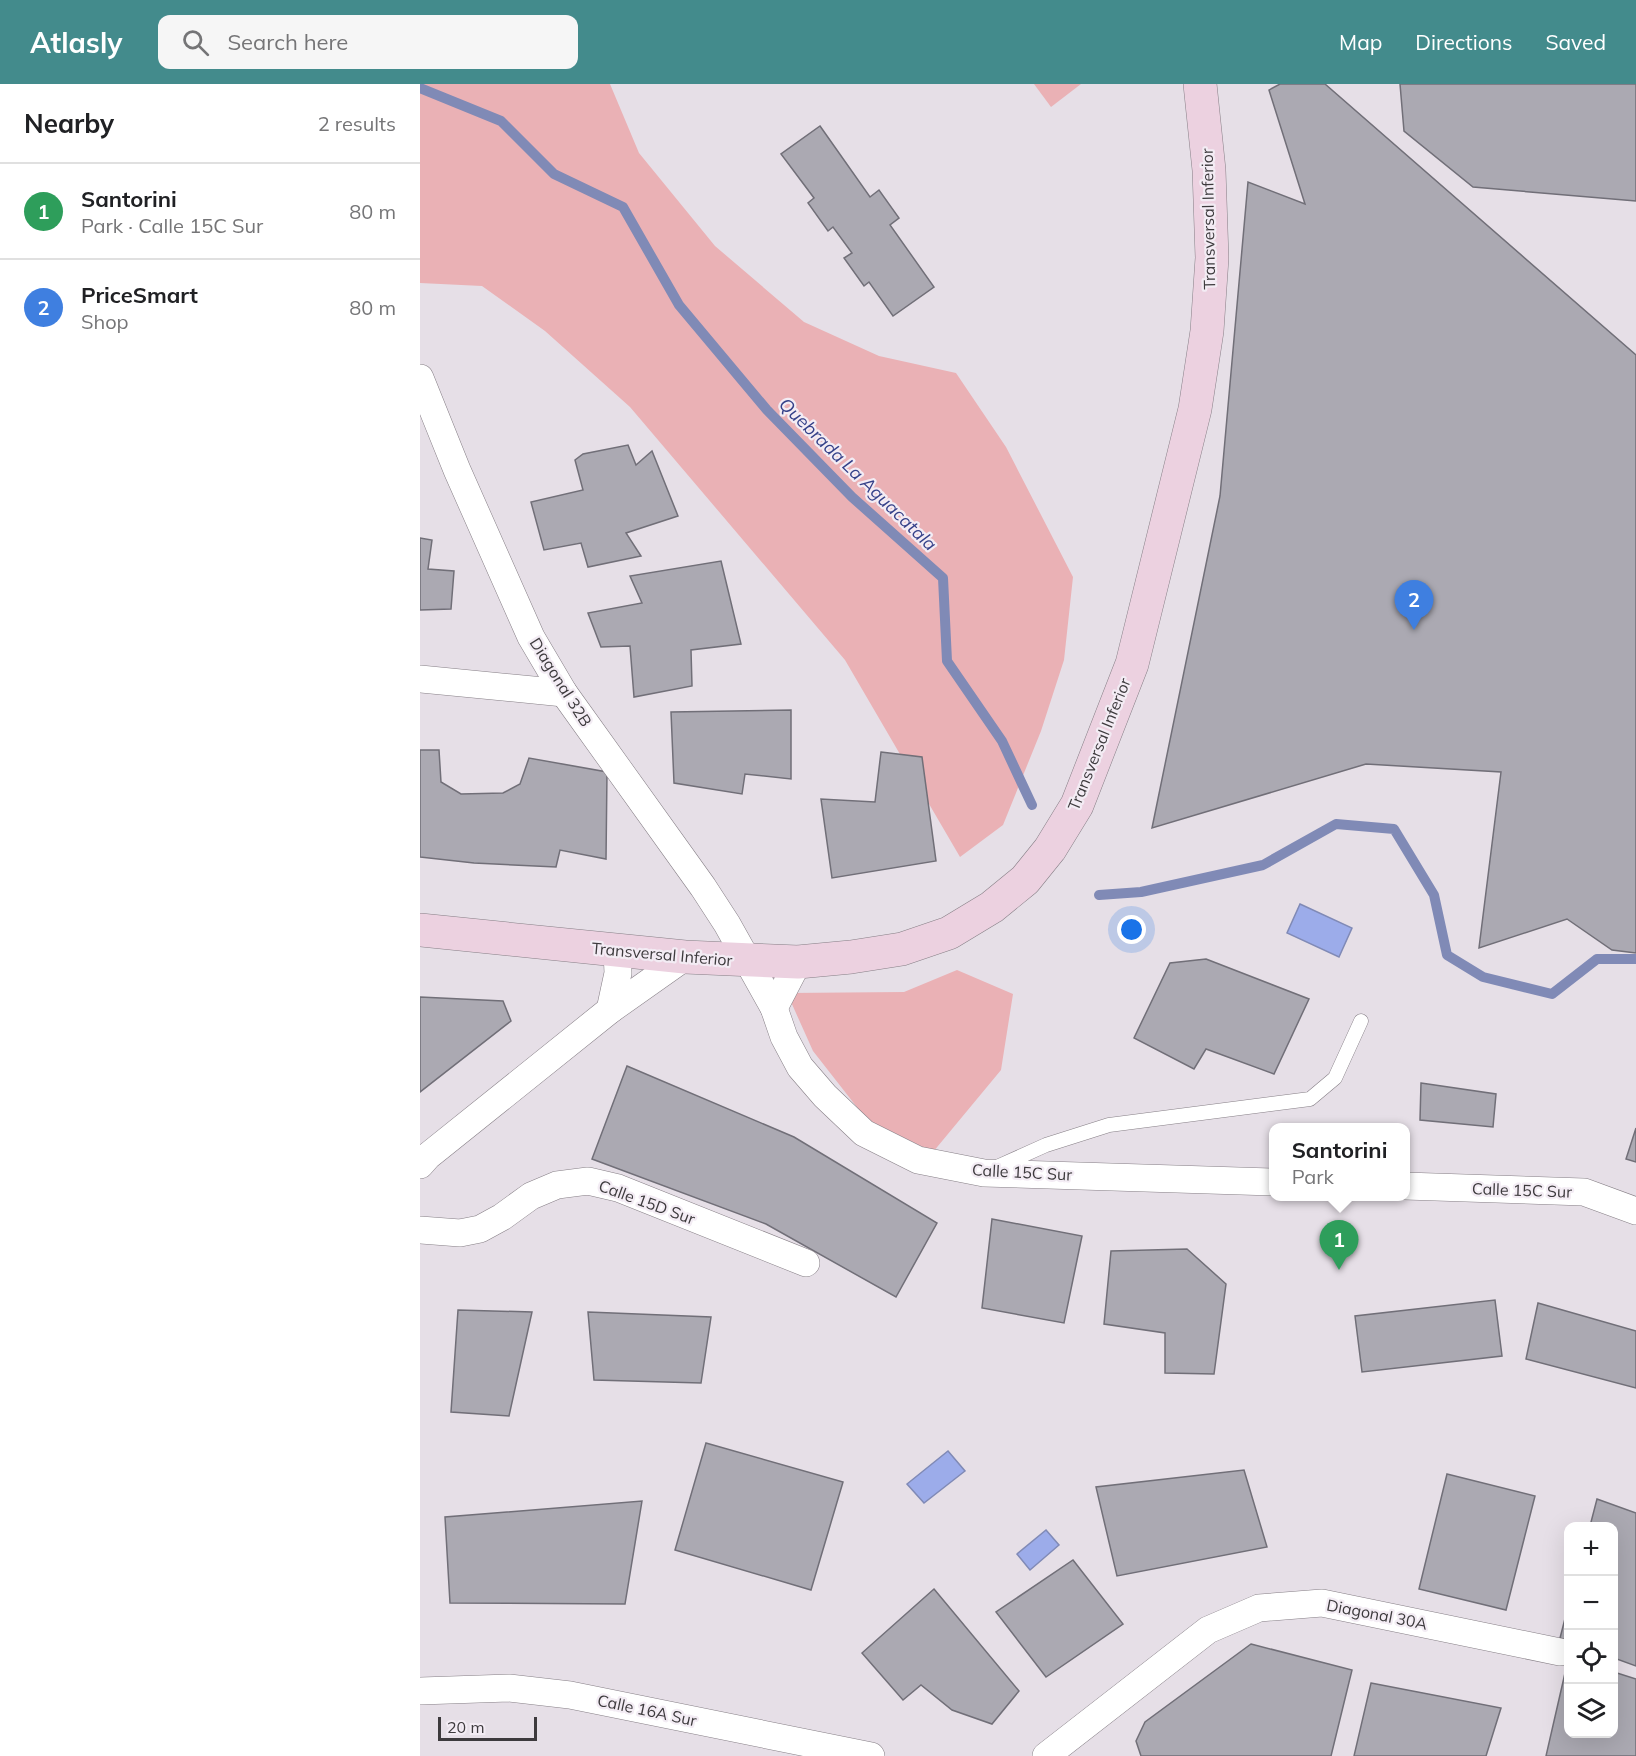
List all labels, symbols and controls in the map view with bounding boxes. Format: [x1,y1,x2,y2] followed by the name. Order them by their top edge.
[158,15,578,69] search box
[30,25,122,60] text: Atlasly
[179,26,212,59] icon: search
[227,28,348,56] text: Search here
[1339,29,1382,55] text: Map
[1415,29,1512,55] text: Directions
[1545,29,1606,55] text: Saved
[24,107,114,140] text: Nearby
[318,111,396,136] text: 2 results
[1197,148,1219,290] street label: Transversal Inferior
[81,185,177,213] text: Santorini
[38,199,50,224] text: 1
[349,199,396,224] text: 80 m
[81,213,263,238] text: Park · Calle 15C Sur
[81,281,198,309] text: PriceSmart
[38,295,50,320] text: 2
[349,295,396,320] text: 80 m
[81,309,129,334] text: Shop
[774,393,942,556] water label: Quebrada La Aguacatala
[1394,580,1434,630] pin: 2
[526,634,596,730] street label: Diagonal 32B
[1063,675,1135,813] street label: Transversal Inferior
[1117,915,1146,944] your location
[591,938,733,970] street label: Transversal Inferior
[1269,1123,1410,1201] popup
[1292,1136,1387,1164] text: Santorini
[971,1159,1073,1185] street label: Calle 15C Sur
[1292,1164,1334,1189] text: Park
[596,1175,698,1229] street label: Calle 15D Sur
[1472,1178,1573,1202] street label: Calle 15C Sur
[1320,1220,1358,1270] pin: 1
[1564,1522,1618,1738] map controls
[1564,1522,1618,1576] button: +
[1564,1576,1618,1630] button: −
[1325,1594,1429,1634] street label: Diagonal 30A
[1564,1630,1618,1684] button: locate
[1564,1684,1618,1738] button: layers
[596,1690,699,1730] street label: Calle 16A Sur
[438,1714,537,1742] scale bar
[447,1717,484,1737] text: 20 m

